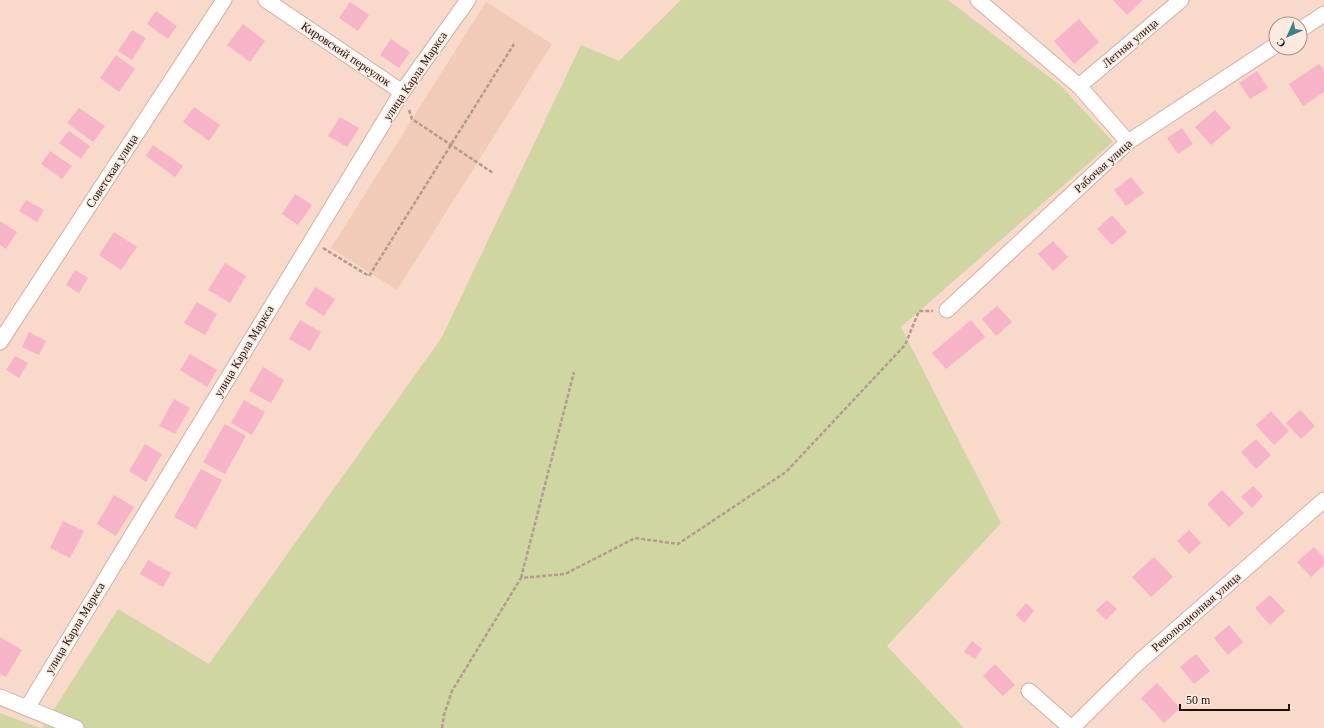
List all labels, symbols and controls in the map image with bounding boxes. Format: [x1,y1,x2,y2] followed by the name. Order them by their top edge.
[1099,15,1161,70] street label: Летняя улица
[1268,16,1308,56] north arrow
[299,19,394,89] street label: Кировский переулок
[380,28,450,123] street label: улица Карла Маркса
[1274,36,1288,50] text: С
[83,131,141,210] street label: Советская улица
[1071,136,1135,196] street label: Рабочая улица
[211,302,277,399] street label: улица Карла Маркса
[1149,569,1244,654] street label: Революционная улица
[42,579,108,676] street label: улица Карла Маркса
[1180,686,1289,712] scale bar
[1186,693,1211,707] text: 50 m

